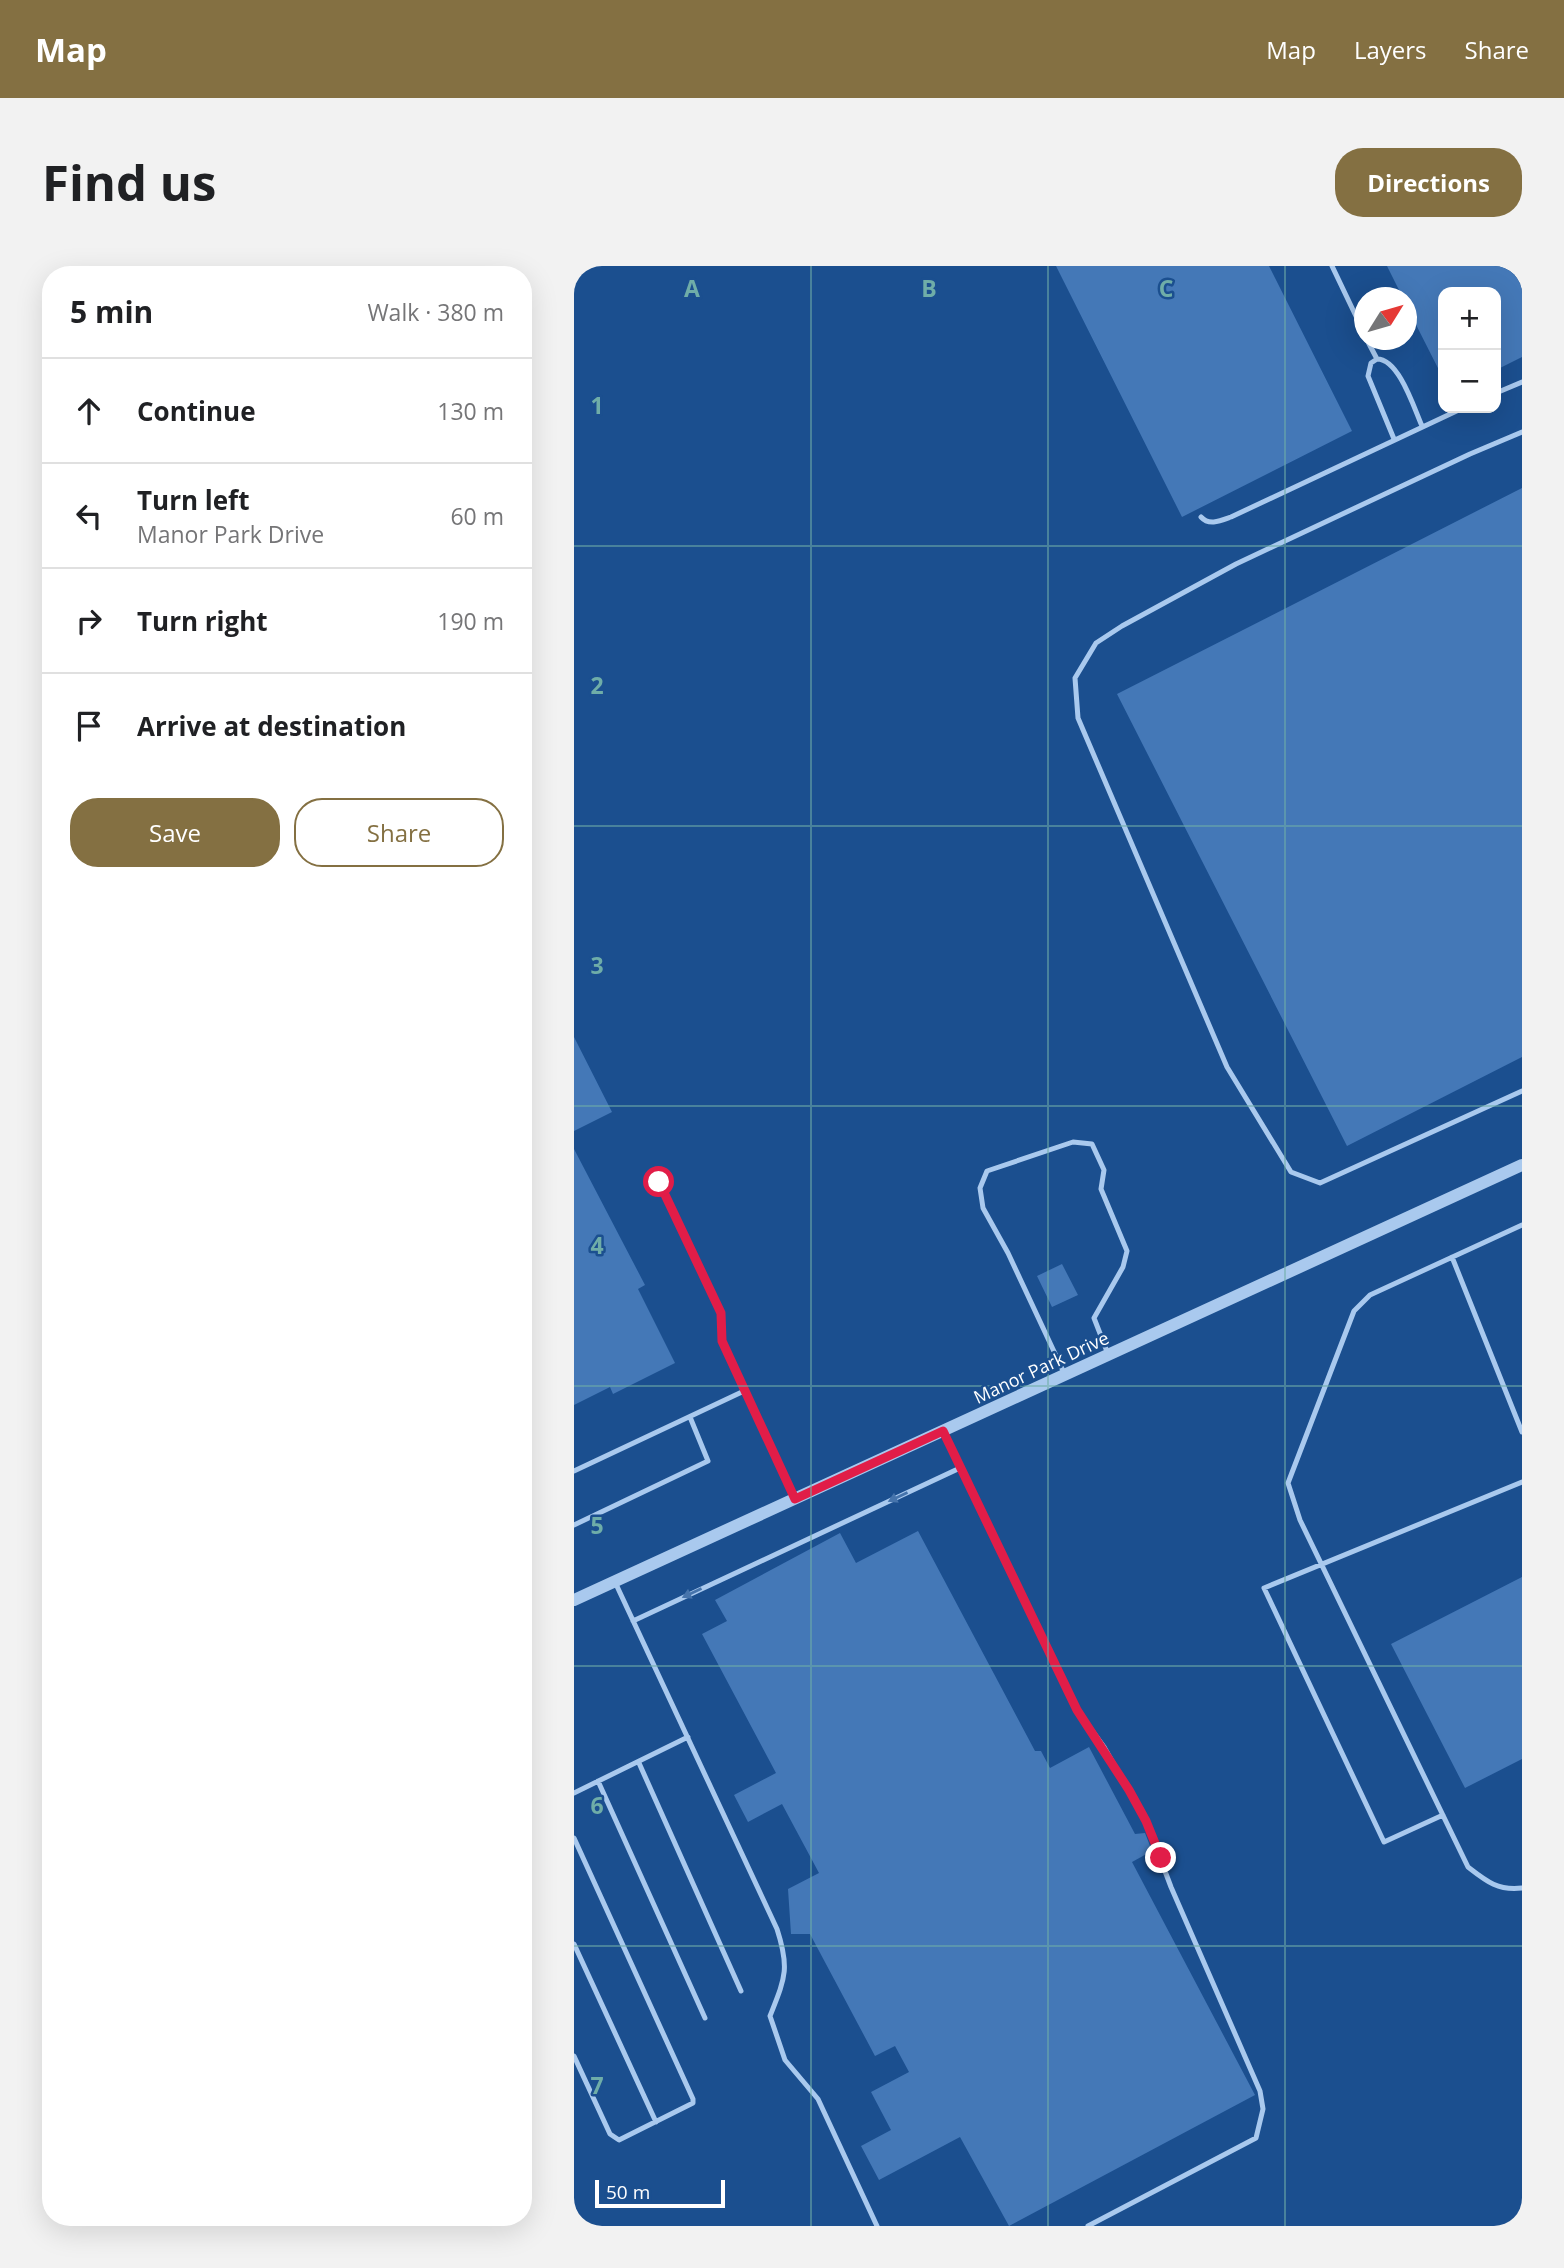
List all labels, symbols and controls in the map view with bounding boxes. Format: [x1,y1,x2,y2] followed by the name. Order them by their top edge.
[35,27,107,72] text: Map
[1266,33,1316,66] text: Map
[1354,33,1427,66] text: Layers
[1465,33,1529,66] text: Share
[1335,148,1522,217] button: Directions
[42,149,216,215] text: Find us
[684,272,700,304] text: A
[921,272,937,304] text: B
[1159,272,1173,304] text: C
[1354,287,1417,350] north arrow
[1438,287,1501,413] map controls
[1438,287,1501,350] button: +
[70,291,153,332] text: 5 min
[367,296,504,328] text: Walk · 380 m
[1438,350,1501,413] button: −
[590,389,604,421] text: 1
[70,392,108,430] icon: ahead
[137,393,256,429] text: Continue
[437,395,504,427] text: 130 m
[137,482,249,518] text: Turn left
[70,497,108,535] icon: left
[450,500,504,532] text: 60 m
[137,518,324,550] text: Manor Park Drive
[70,602,108,640] icon: right
[137,603,268,639] text: Turn right
[437,605,504,637] text: 190 m
[590,669,604,701] text: 2
[70,707,108,745] icon: arrive
[137,708,406,744] text: Arrive at destination
[70,798,280,867] button: Save
[294,798,504,867] button: Share
[590,949,604,981] text: 3
[643,1166,674,1197] route start
[590,1229,604,1261] text: 4
[970,1325,1112,1409] street label: Manor Park Drive
[888,1491,908,1503] one-way arrow
[590,1509,604,1541] text: 5
[682,1588,702,1599] one-way arrow
[590,1789,604,1821] text: 6
[1145,1842,1176,1873] route end
[590,2069,604,2101] text: 7
[595,2177,724,2209] scale bar
[606,2179,650,2205] text: 50 m

